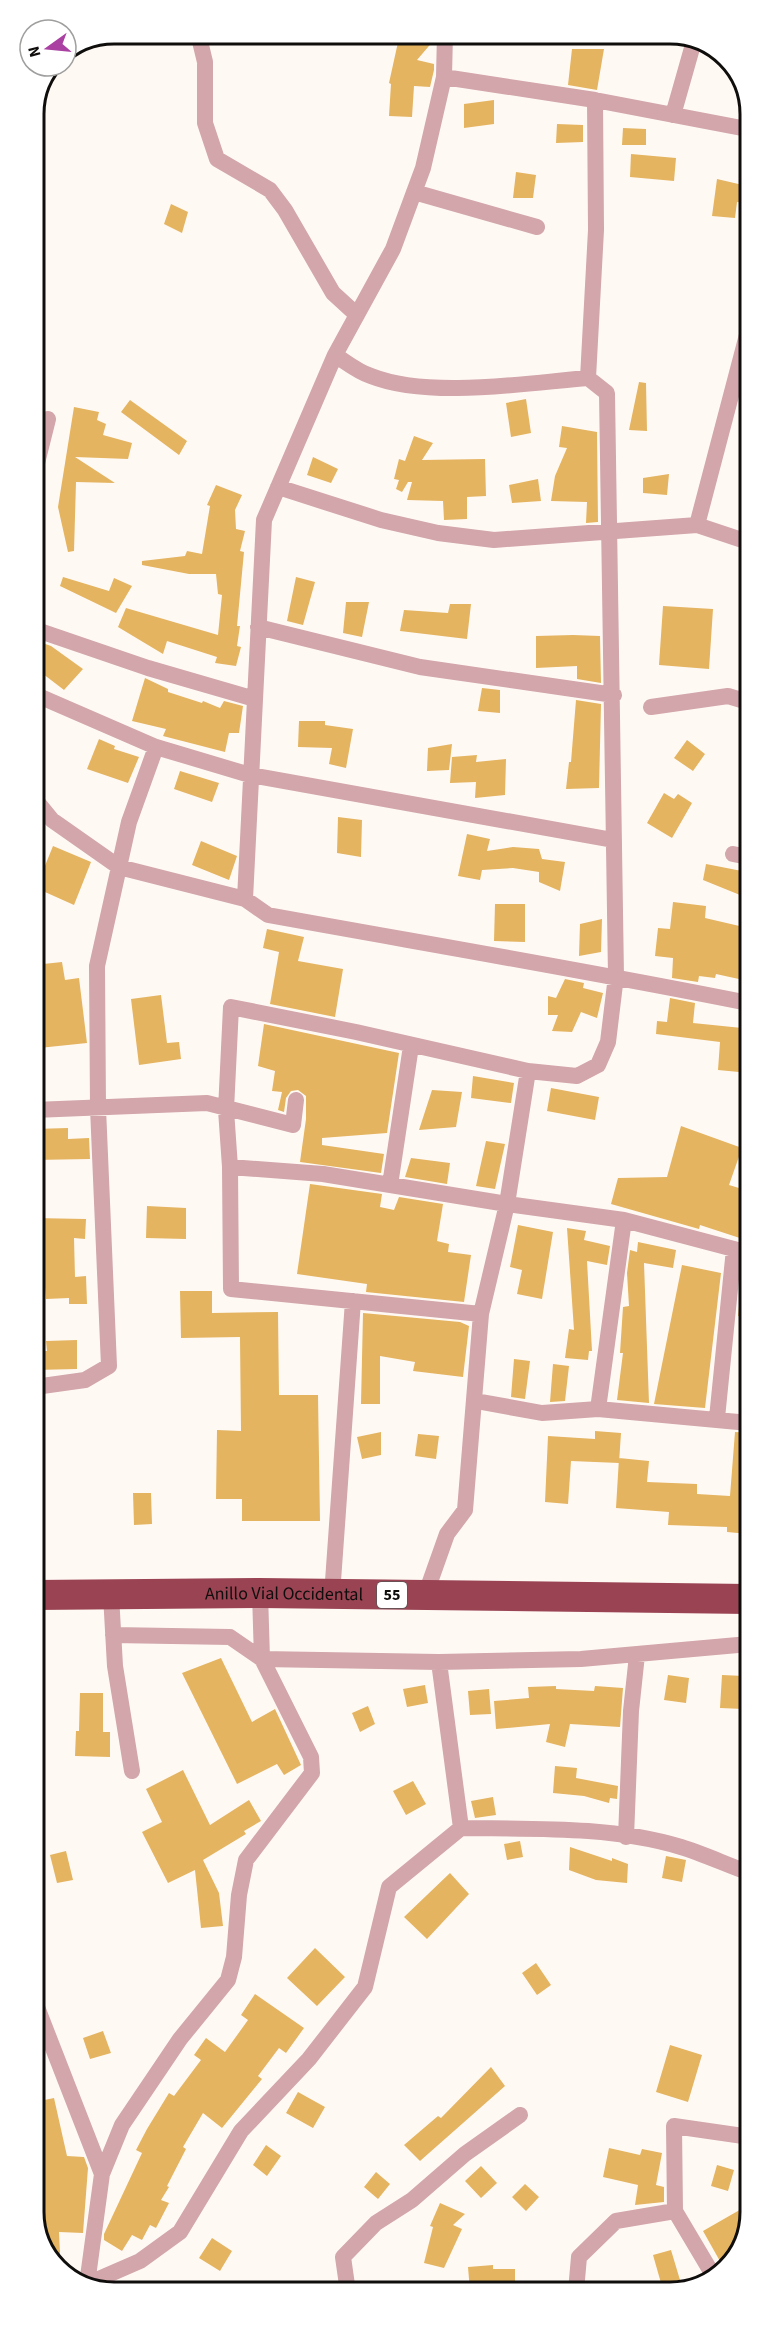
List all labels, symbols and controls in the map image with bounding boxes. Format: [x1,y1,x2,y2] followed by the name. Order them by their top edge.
[18,18,78,78] north arrow
[22,44,46,60] text: N
[205,1580,363,1607] street label: Anillo Vial Occidental
[377,1582,407,1608] road number: 55

